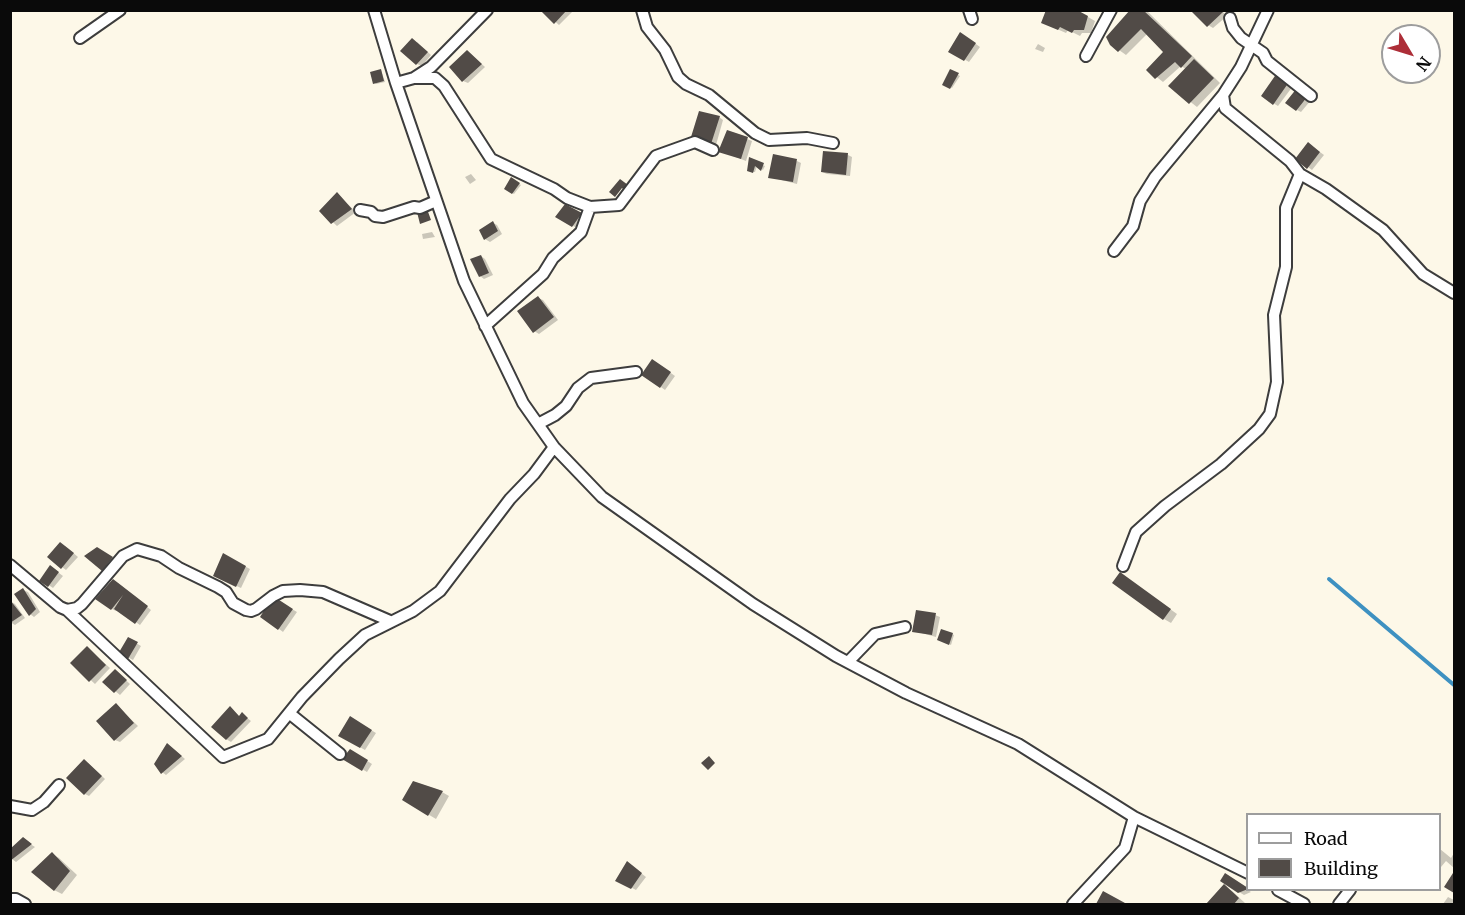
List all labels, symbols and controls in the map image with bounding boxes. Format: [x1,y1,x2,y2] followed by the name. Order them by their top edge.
[1381,24,1441,84] north arrow
[1412,53,1435,75] text: N
[1246,813,1441,891] legend
[1304,827,1348,850] text: Road
[1304,857,1378,880] text: Building

